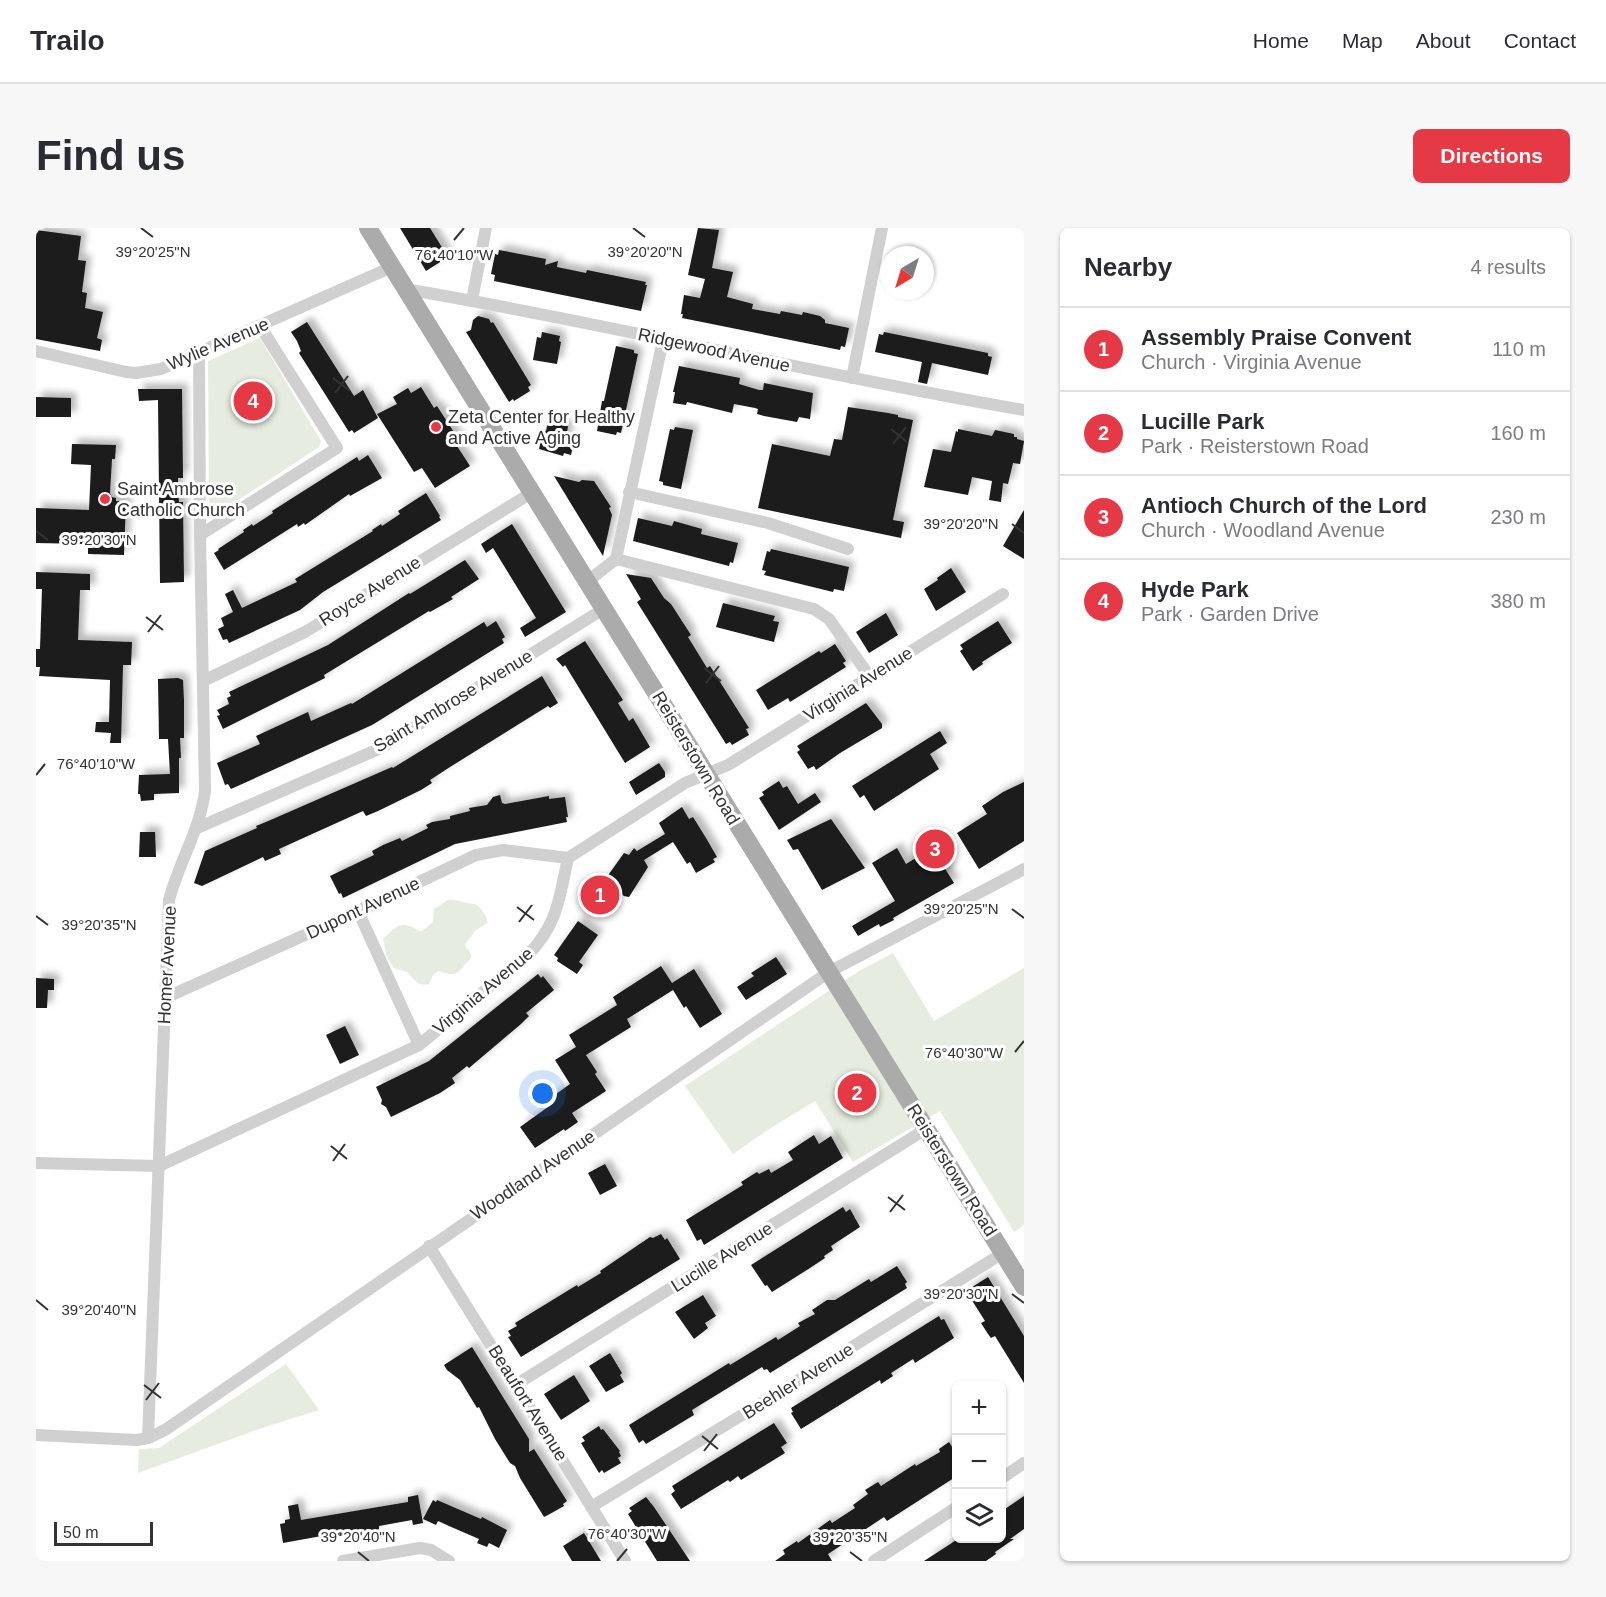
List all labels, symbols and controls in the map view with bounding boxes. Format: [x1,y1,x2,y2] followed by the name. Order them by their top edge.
[30,25,105,56] text: Trailo
[1253,29,1309,52] text: Home
[1342,29,1383,52] text: Map
[1416,29,1471,52] text: About
[1504,29,1576,52] text: Contact
[1413,129,1570,183] button: Directions
[36,132,185,179] text: Find us
[115,243,191,260] text: 39°20'25"N
[607,243,683,260] text: 39°20'20"N
[415,246,494,263] text: 76°40'10"W
[880,246,934,300] north arrow
[1084,252,1172,282] text: Nearby
[1470,256,1546,278] text: 4 results
[164,314,272,374] street label: Wylie Avenue
[636,324,792,376] street label: Ridgewood Avenue
[1141,325,1411,350] text: Assembly Praise Convent
[1098,338,1109,360] text: 1
[1492,338,1546,360] text: 110 m
[1141,351,1362,373] text: Church · Virginia Avenue
[234,378,272,423] pin: 4
[448,407,635,448] place label: Zeta Center for Healthy and Active Aging
[1141,409,1265,434] text: Lucille Park
[429,420,443,434] marker: Zeta Center for Healthy and Active Aging
[1098,422,1109,444] text: 2
[1490,422,1546,444] text: 160 m
[1141,435,1369,457] text: Park · Reisterstown Road
[117,479,245,520] place label: Saint Ambrose Catholic Church
[98,492,112,506] marker: Saint Ambrose Catholic Church
[1141,493,1427,518] text: Antioch Church of the Lord
[1098,506,1109,528] text: 3
[1490,506,1546,528] text: 230 m
[923,515,999,532] text: 39°20'20"N
[1141,519,1385,541] text: Church · Woodland Avenue
[61,531,137,548] text: 39°20'30"N
[316,552,424,630] street label: Royce Avenue
[1141,577,1249,602] text: Hyde Park
[1098,590,1109,612] text: 4
[1490,590,1546,612] text: 380 m
[1141,603,1319,625] text: Park · Garden Drive
[800,643,916,725] street label: Virginia Avenue
[370,646,536,756] street label: Saint Ambrose Avenue
[648,688,744,828] street label: Reisterstown Road
[57,755,136,772] text: 76°40'10"W
[916,826,954,872] pin: 3
[580,872,620,918] pin: 1
[303,873,423,943] street label: Dupont Avenue
[923,900,999,917] text: 39°20'25"N
[154,905,180,1025] street label: Homer Avenue
[61,916,137,933] text: 39°20'35"N
[429,943,537,1039] street label: Virginia Avenue
[925,1044,1004,1061] text: 76°40'30"W
[838,1070,876,1116] pin: 2
[528,1079,557,1108] your location
[903,1100,1001,1240] street label: Reisterstown Road
[467,1126,599,1224] street label: Woodland Avenue
[668,1218,776,1296] street label: Lucille Avenue
[923,1285,999,1302] text: 39°20'30"N
[61,1301,137,1318] text: 39°20'40"N
[739,1339,857,1423] street label: Beehler Avenue
[484,1341,572,1465] street label: Beaufort Avenue
[952,1381,1006,1543] map controls
[952,1381,1006,1435] button: +
[952,1435,1006,1489] button: −
[952,1489,1006,1543] button: layers
[54,1519,153,1546] scale bar
[63,1524,99,1541] text: 50 m
[588,1525,667,1542] text: 76°40'30"W
[320,1528,396,1545] text: 39°20'40"N
[812,1528,888,1545] text: 39°20'35"N

